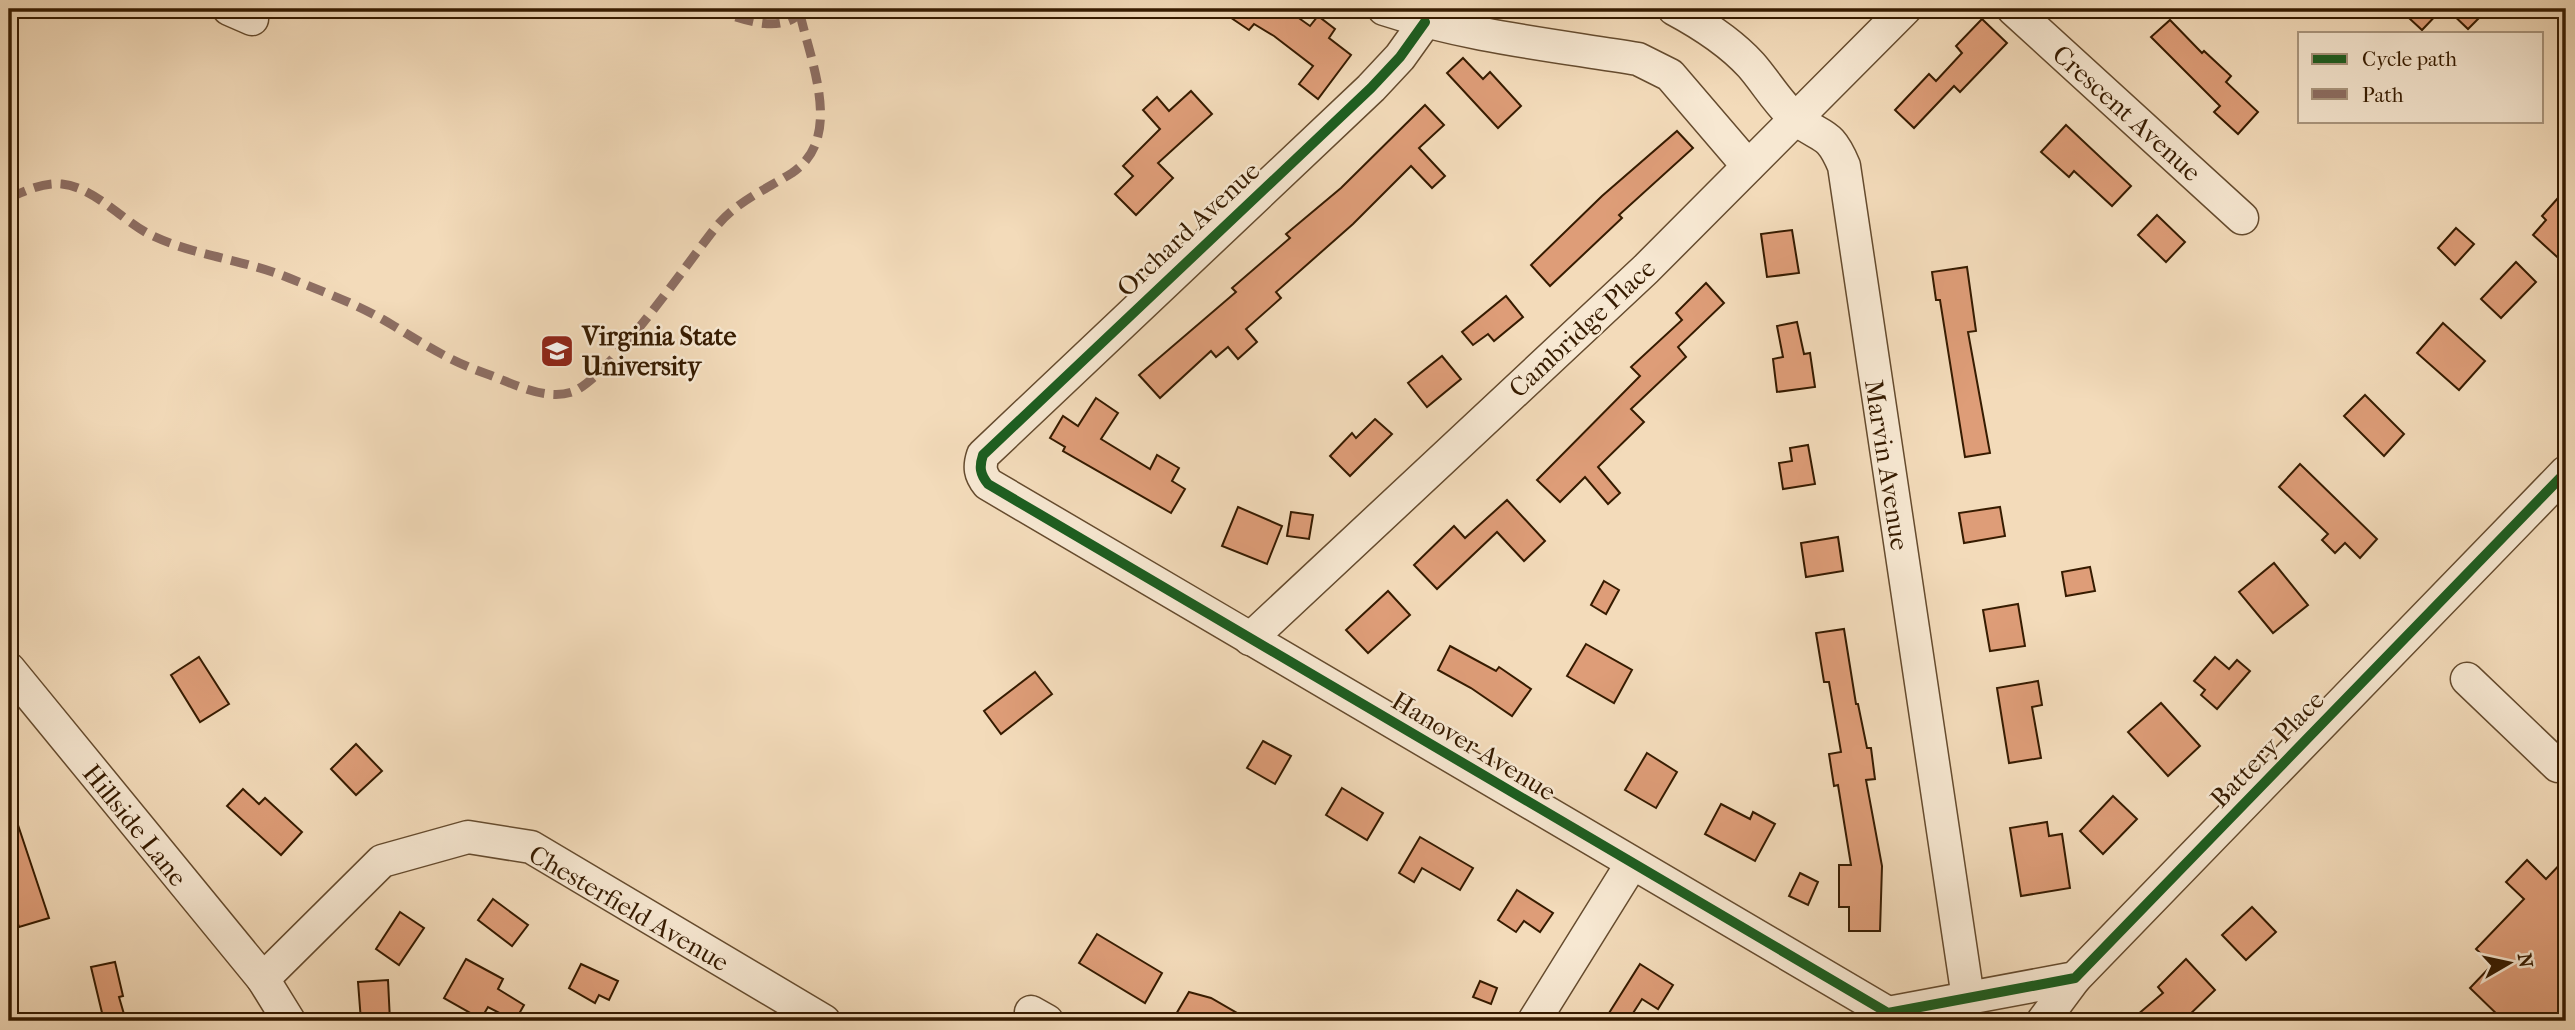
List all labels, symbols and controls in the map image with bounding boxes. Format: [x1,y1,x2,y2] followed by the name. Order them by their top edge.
[2298,32,2544,122] legend
[2046,39,2207,188] street label: Crescent Avenue
[2362,47,2457,71] text: Cycle path
[2362,83,2404,107] text: Path
[1111,155,1266,303] street label: Orchard Avenue
[1503,253,1662,404] street label: Cambridge Place
[581,321,737,382] place label: Virginia State University
[538,332,576,370] school or university icon: Virginia State University
[1858,378,1915,553] street label: Marvin Avenue
[1386,685,1562,808] street label: Hanover Avenue
[2204,685,2331,814] street label: Battery Place
[76,758,193,893] street label: Hillside Lane
[523,839,734,978] street label: Chesterfield Avenue
[2474,928,2544,998] north arrow
[2513,952,2537,970] text: N

